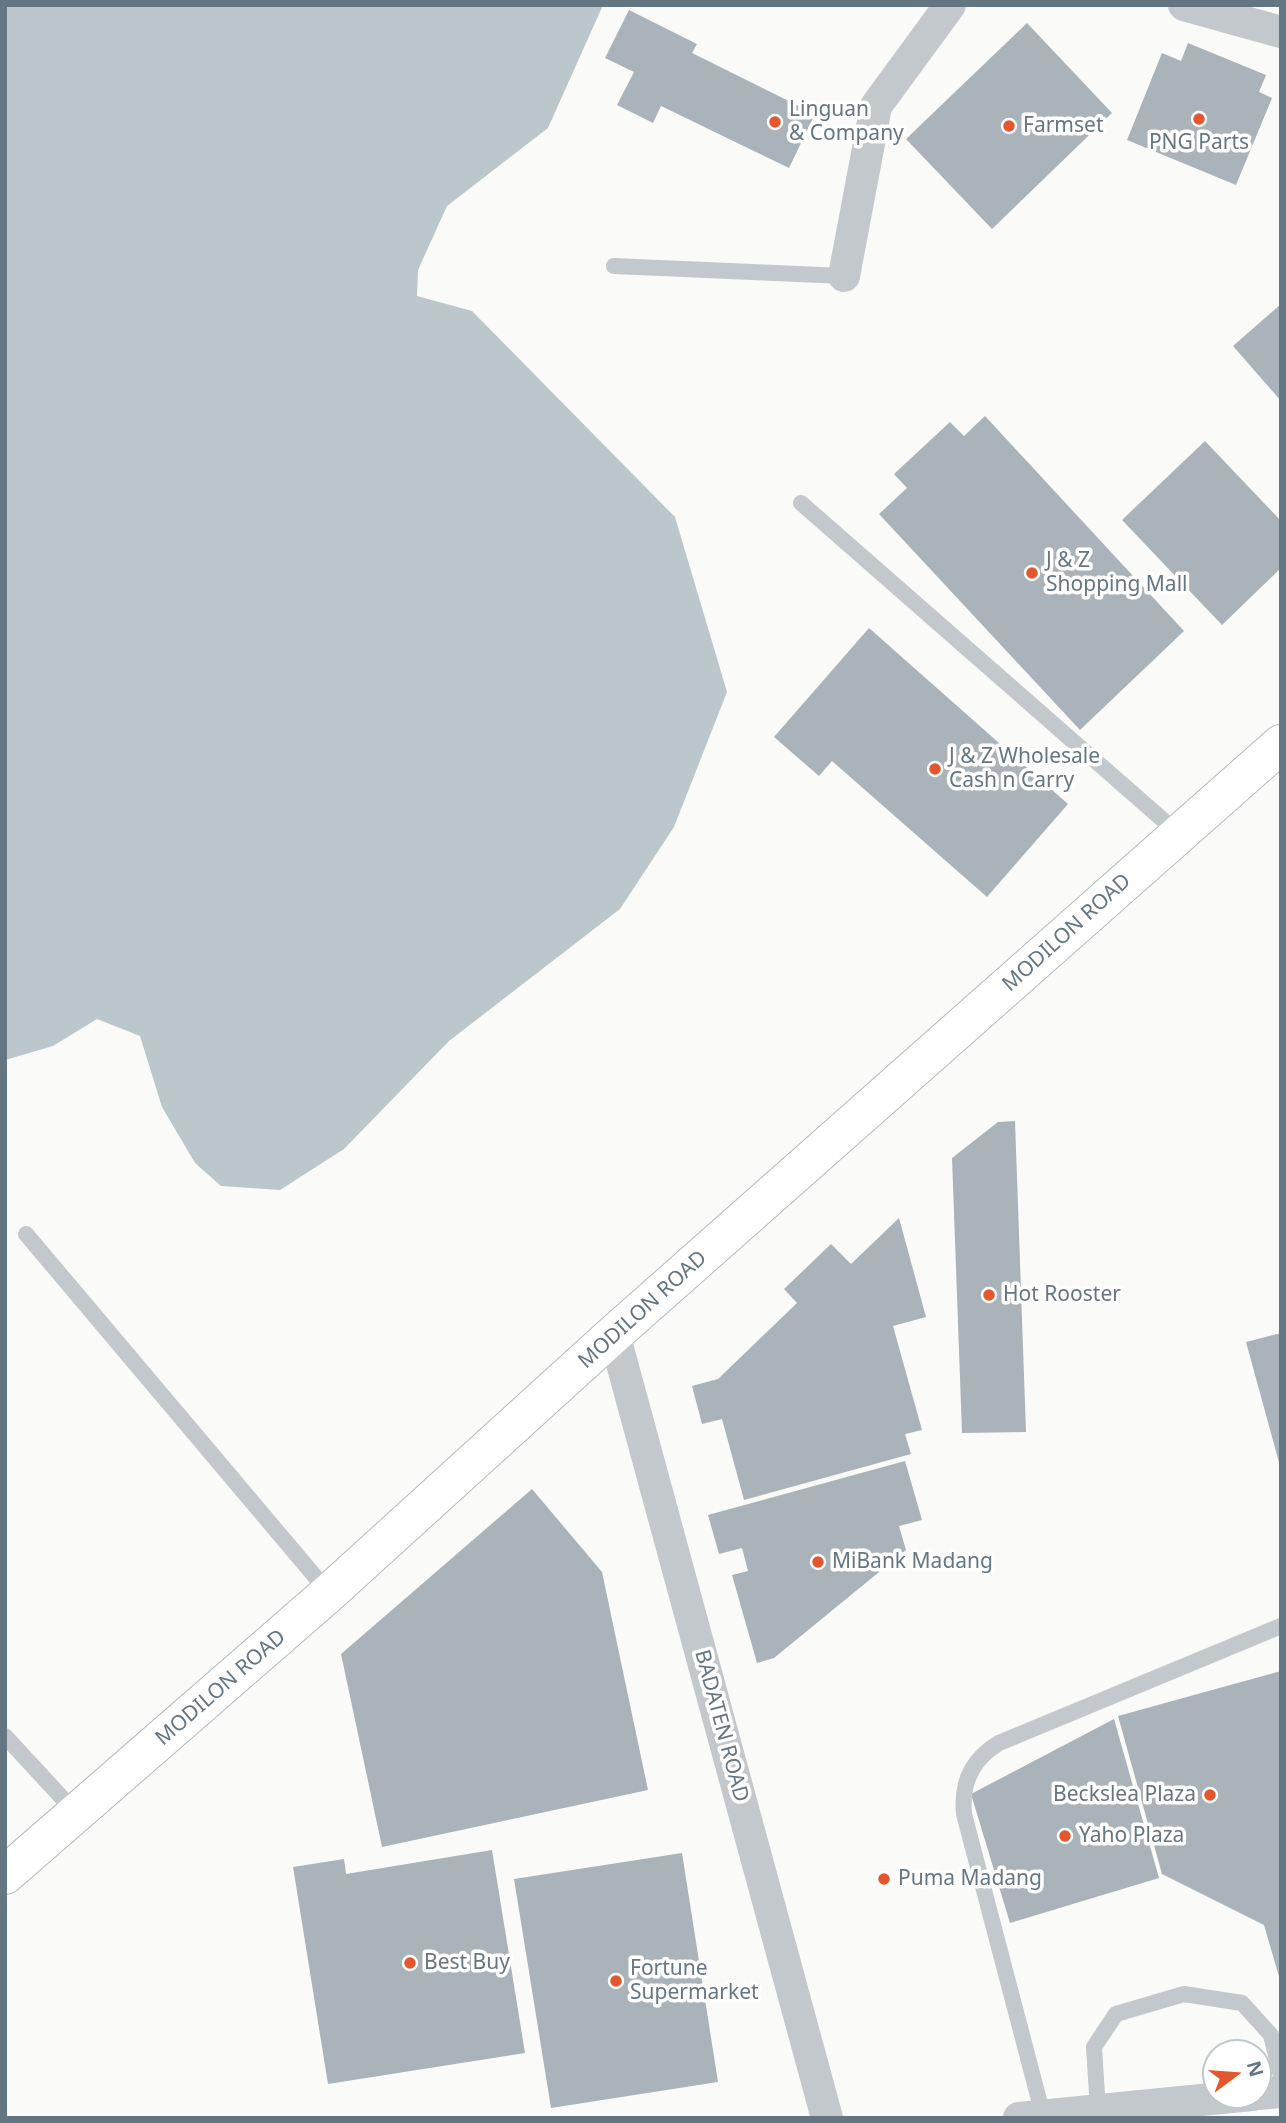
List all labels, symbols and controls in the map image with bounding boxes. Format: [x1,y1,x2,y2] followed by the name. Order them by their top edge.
[789,97,904,147] place label: Linguan & Company
[1191,111,1207,127] marker: PNG Parts
[1023,113,1103,139] place label: Farmset
[767,114,783,130] marker: Linguan & Company
[1001,118,1017,134] marker: Farmset
[1149,130,1249,156] place label: PNG Parts
[1046,548,1187,598] place label: J & Z Shopping Mall
[1024,565,1040,581] marker: J & Z Shopping Mall
[949,744,1100,794] place label: J & Z Wholesale Cash n Carry
[927,761,943,777] marker: J & Z Wholesale Cash n Carry
[998,869,1136,997] street label: MODILON ROAD
[574,1246,712,1374] street label: MODILON ROAD
[1003,1282,1121,1308] place label: Hot Rooster
[981,1287,997,1303] marker: Hot Rooster
[832,1549,993,1575] place label: MiBank Madang
[810,1554,826,1570] marker: MiBank Madang
[151,1625,291,1751] street label: MODILON ROAD
[689,1647,753,1805] street label: BADATEN ROAD
[1053,1782,1196,1808] place label: Beckslea Plaza
[1202,1787,1218,1803] marker: Beckslea Plaza
[1079,1823,1184,1849] place label: Yaho Plaza
[1057,1828,1073,1844] marker: Yaho Plaza
[898,1866,1042,1892] place label: Puma Madang
[876,1871,892,1887] marker: Puma Madang
[424,1950,510,1976] place label: Best Buy
[402,1955,418,1971] marker: Best Buy
[630,1956,759,2006] place label: Fortune Supermarket
[608,1973,624,1989] marker: Fortune Supermarket
[1202,2039,1272,2109] north arrow
[1241,2058,1270,2080] text: N

